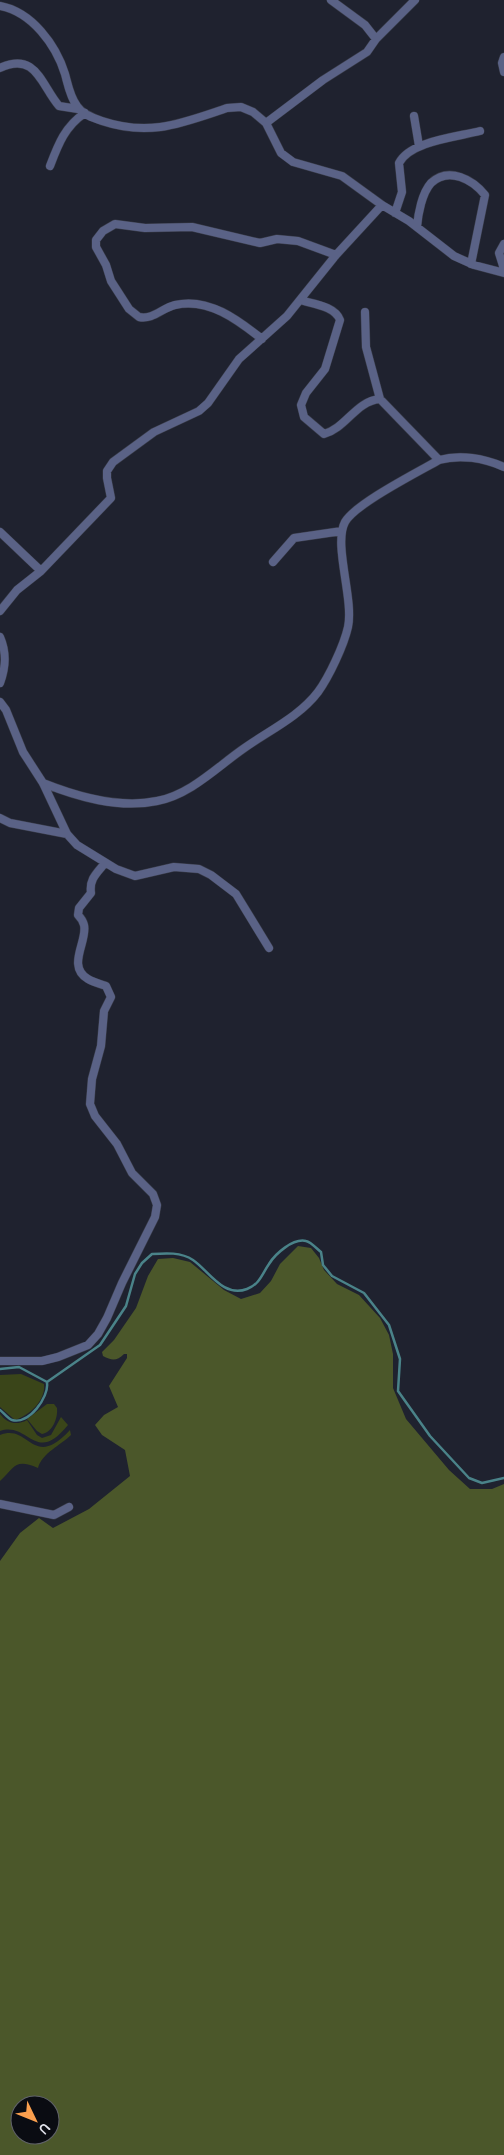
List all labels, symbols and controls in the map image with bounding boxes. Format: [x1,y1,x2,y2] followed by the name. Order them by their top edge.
[10,2095,60,2145] north arrow
[35,2119,54,2139] text: U

